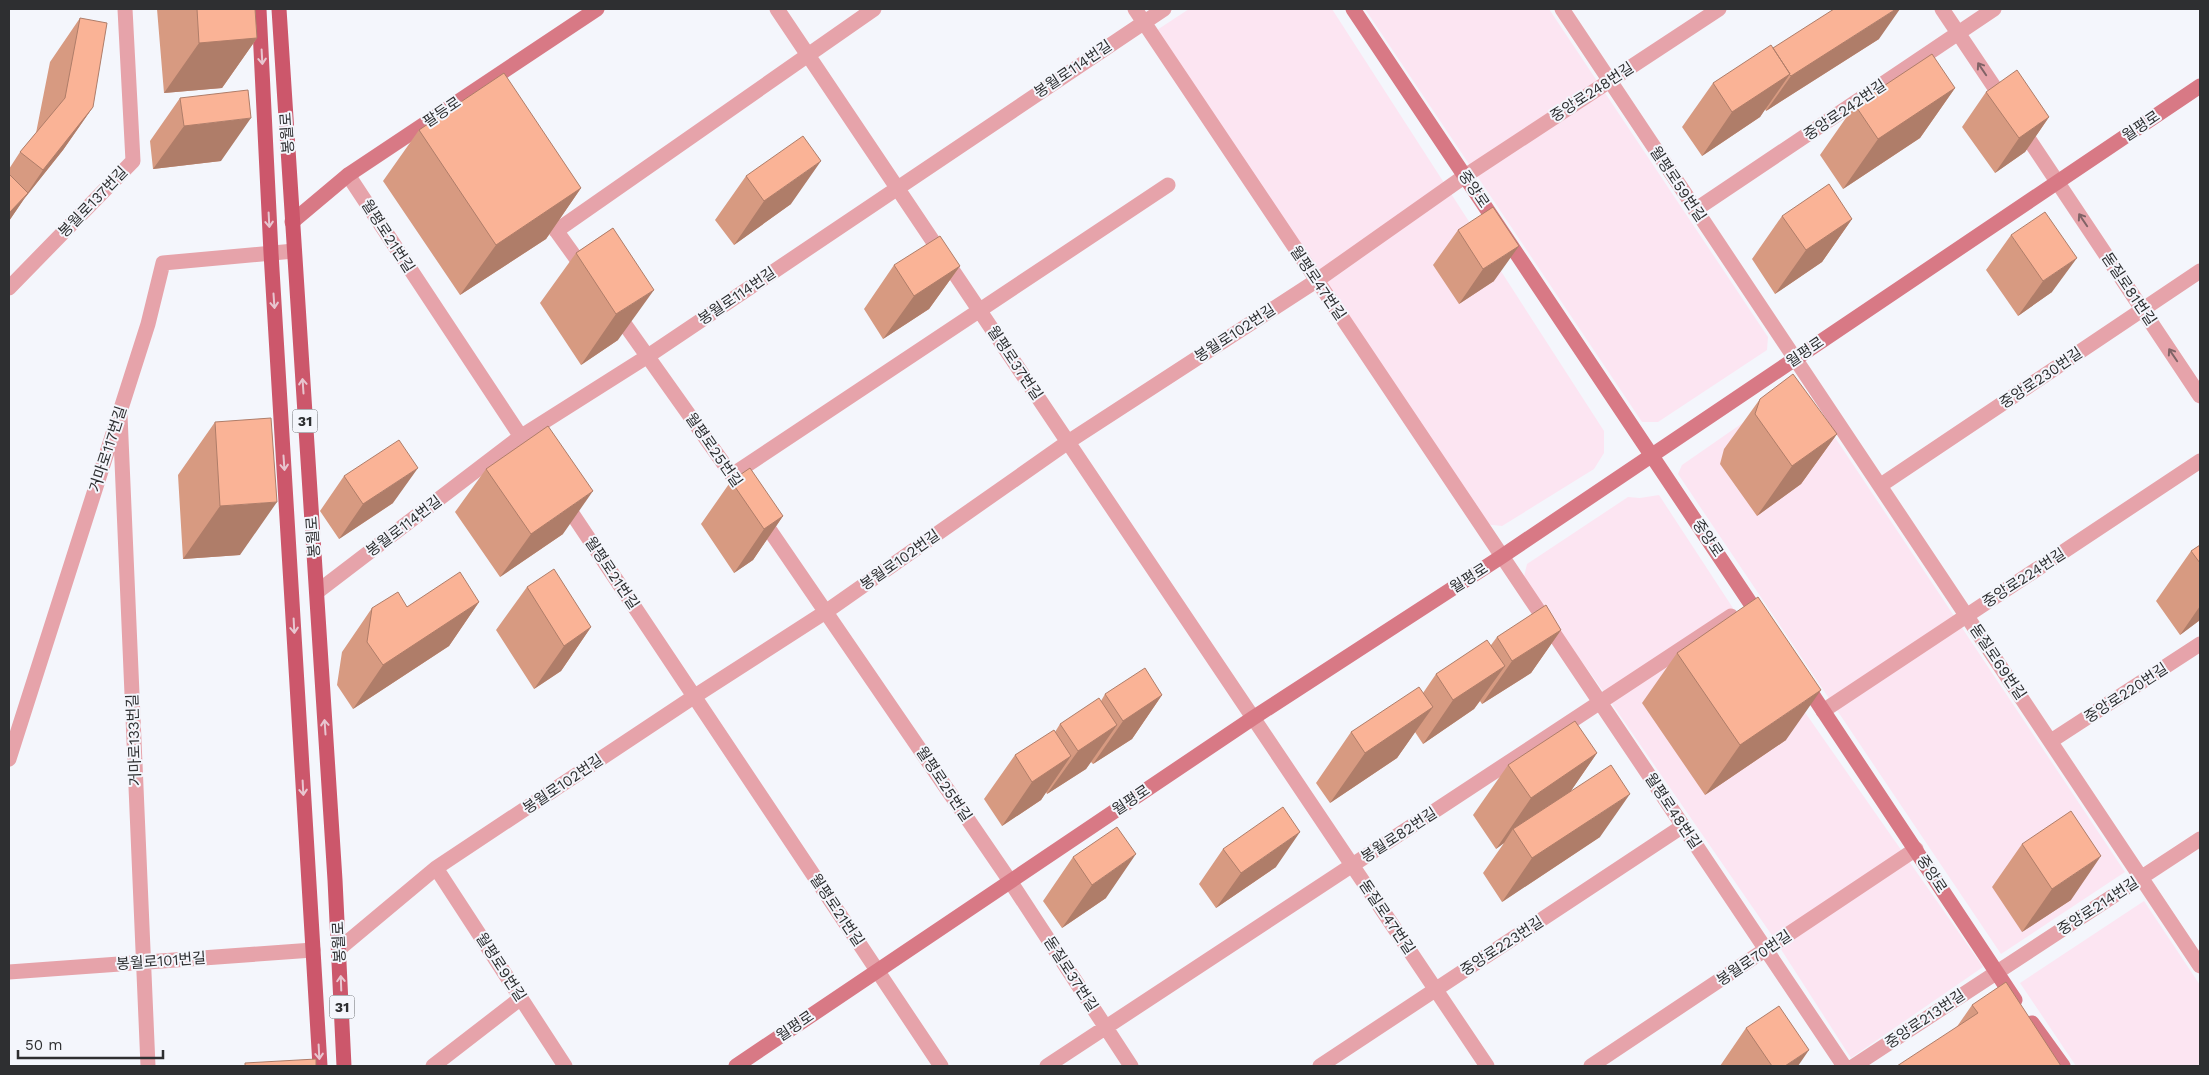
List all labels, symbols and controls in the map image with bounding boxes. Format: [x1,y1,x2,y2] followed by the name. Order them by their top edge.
[1031,36,1115,102] street label: 봉월로114번길
[257,49,266,65] one-way arrow
[1547,58,1637,126] street label: 중앙로248번길
[1977,62,1987,76] one-way arrow
[1800,76,1890,144] street label: 중앙로242번길
[420,93,464,131] street label: 팔등로
[2119,107,2163,145] street label: 월평로
[277,112,297,154] street label: 봉월로
[1646,143,1710,225] street label: 월평로59번길
[55,163,131,241] street label: 봉월로137번길
[1455,167,1493,211] street label: 중앙로
[358,196,418,276] street label: 월평로21번길
[265,212,274,228] one-way arrow
[2078,214,2088,228] one-way arrow
[1287,242,1349,324] street label: 월평로47번길
[2098,249,2160,329] street label: 돋질로81번길
[695,263,779,329] street label: 봉월로114번길
[269,293,278,309] one-way arrow
[1191,300,1279,366] street label: 봉월로102번길
[984,323,1046,403] street label: 월평로37번길
[1783,333,1827,371] street label: 월평로
[1996,344,2086,412] street label: 중앙로230번길
[2168,349,2178,363] one-way arrow
[298,378,307,394] one-way arrow
[86,404,130,494] street label: 거마로117번길
[682,409,746,491] street label: 월평로25번길
[292,410,318,432] road number: 31
[279,455,289,471] one-way arrow
[363,492,445,560] street label: 봉월로114번길
[303,516,323,558] street label: 봉월로
[1689,516,1727,560] street label: 중앙로
[857,526,943,594] street label: 봉월로102번길
[581,533,643,613] street label: 월평로21번길
[1979,545,2069,611] street label: 중앙로224번길
[1447,559,1491,597] street label: 월평로
[289,617,298,633] one-way arrow
[1966,621,2030,703] street label: 돋질로69번길
[2081,659,2171,727] street label: 중앙로220번길
[123,694,145,786] street label: 거마로133번길
[321,719,330,735] one-way arrow
[912,743,976,825] street label: 월평로25번길
[519,751,607,817] street label: 봉월로102번길
[1641,770,1705,852] street label: 월평로48번길
[299,780,308,796] one-way arrow
[1109,781,1153,819] street label: 월평로
[1358,804,1440,866] street label: 봉월로82번길
[1913,852,1951,896] street label: 중앙로
[806,870,868,950] street label: 월평로21번길
[2054,873,2142,939] street label: 중앙로214번길
[1356,876,1418,958] street label: 돋질로47번길
[1457,913,1547,979] street label: 중앙로223번길
[329,921,349,963] street label: 봉월로
[1713,926,1795,990] street label: 봉월로70번길
[472,929,530,1005] street label: 월평로9번길
[1040,933,1102,1015] street label: 돋질로37번길
[115,949,207,973] street label: 봉월로101번길
[336,975,345,991] one-way arrow
[1882,986,1968,1052] street label: 중앙로213번길
[330,996,354,1019] road number: 31
[773,1007,817,1045] street label: 월평로
[18,1028,162,1060] scale bar
[25,1036,62,1054] text: 50 m
[315,1043,324,1059] one-way arrow

